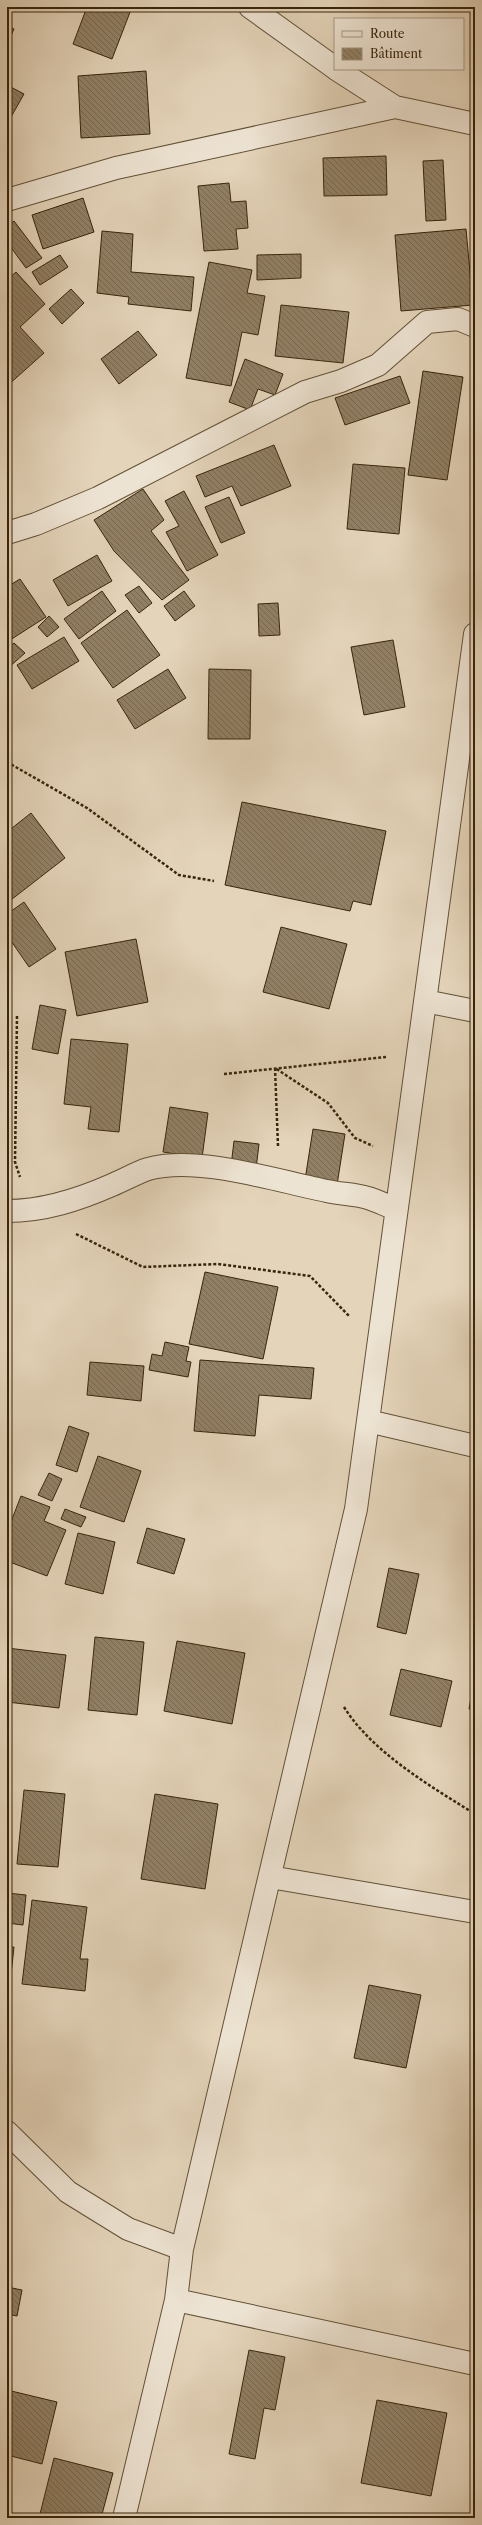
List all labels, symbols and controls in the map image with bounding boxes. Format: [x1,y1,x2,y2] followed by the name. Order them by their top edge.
[334,18,464,70] legend
[370,26,405,41] text: Route
[370,46,423,61] text: Bâtiment

